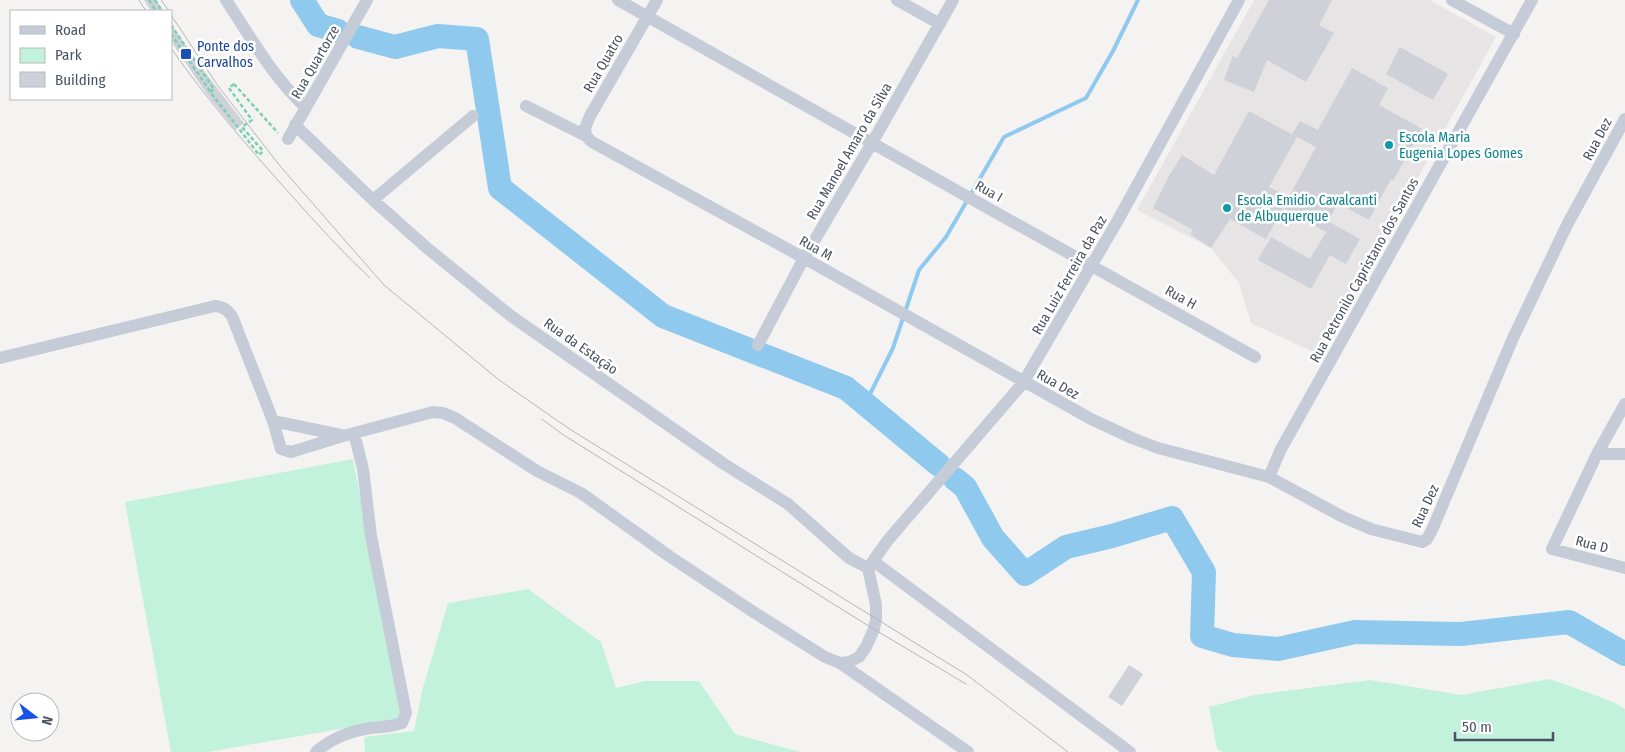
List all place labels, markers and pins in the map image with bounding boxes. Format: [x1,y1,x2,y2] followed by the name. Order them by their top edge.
[197,38,254,71] place label: Ponte dos Carvalhos
[179,47,193,61] marker: Ponte dos Carvalhos
[1399,129,1523,162] place label: Escola Maria Eugenia Lopes Gomes
[1383,139,1395,151] marker: Escola Maria Eugenia Lopes Gomes
[1237,192,1377,225] place label: Escola Emidio Cavalcanti de Albuquerque
[1221,202,1233,214] marker: Escola Emidio Cavalcanti de Albuquerque

